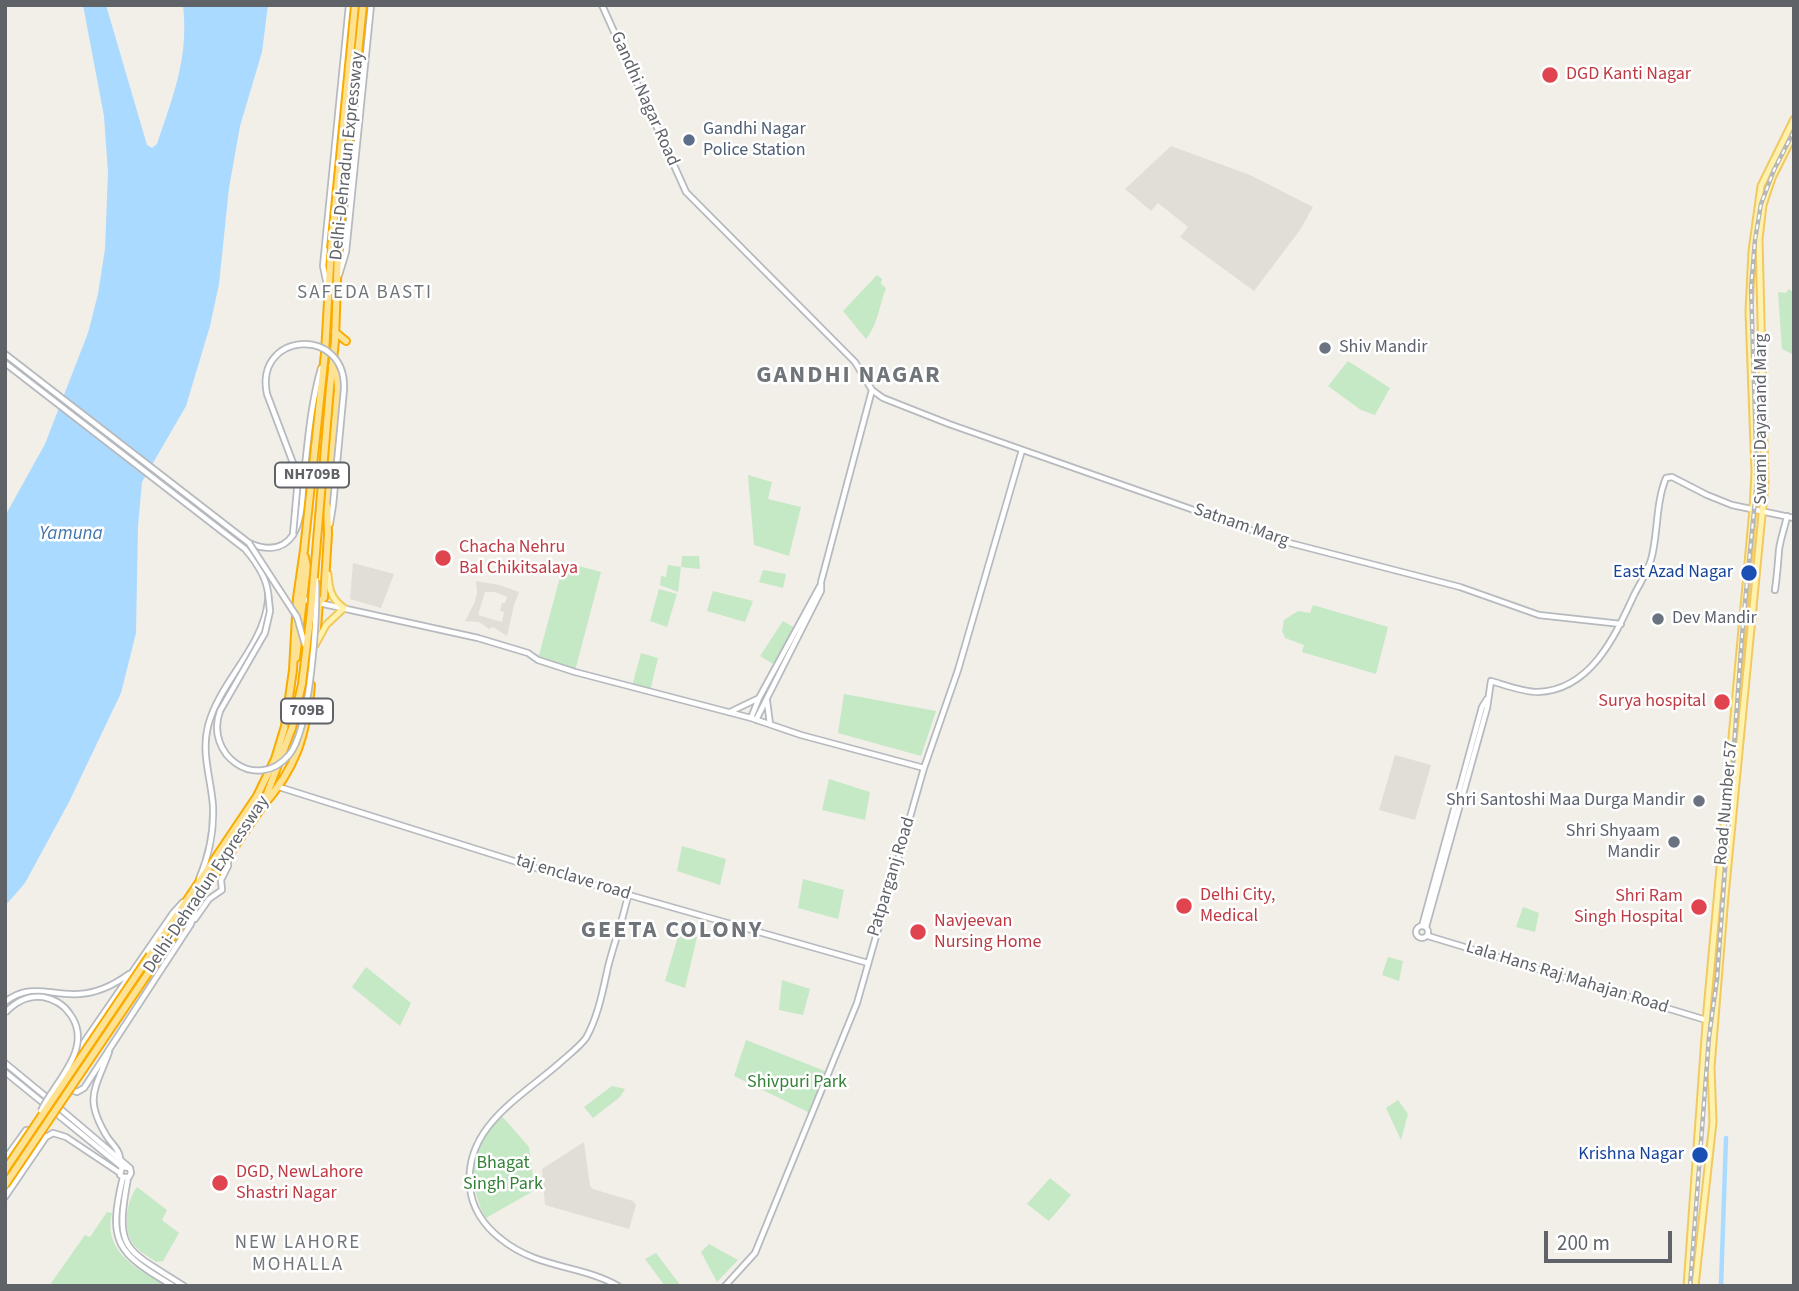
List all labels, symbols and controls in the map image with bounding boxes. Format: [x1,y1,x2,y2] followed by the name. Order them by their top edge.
[605,28,683,170] street label: Gandhi Nagar Road
[326,51,370,261] street label: Delhi-Dehradun Expressway
[1566,64,1691,86] place label: DGD Kanti Nagar
[1540,65,1560,85] marker: DGD Kanti Nagar
[703,119,806,162] place label: Gandhi Nagar Police Station
[681,132,697,148] marker: Gandhi Nagar Police Station
[299,283,431,305] district label: SAFEDA BASTI
[1751,333,1773,505] street label: Swami Dayanand Marg
[1339,337,1428,359] place label: Shiv Mandir
[1317,340,1333,356] marker: Shiv Mandir
[758,363,940,391] district label: GANDHI NAGAR
[275,462,349,488] road number: NH709B
[1191,500,1291,552] street label: Satnam Marg
[39,524,103,546] water label: Yamuna
[459,537,578,580] place label: Chacha Nehru Bal Chikitsalaya
[433,548,453,568] marker: Chacha Nehru Bal Chikitsalaya
[1613,562,1733,584] place label: East Azad Nagar
[1739,563,1759,583] marker: East Azad Nagar
[1672,608,1757,630] place label: Dev Mandir
[1650,611,1666,627] marker: Dev Mandir
[1598,691,1706,713] place label: Surya hospital
[1712,692,1732,712] marker: Surya hospital
[281,698,333,724] road number: 709B
[1711,740,1743,866] street label: Road Number 57
[1446,790,1685,812] place label: Shri Santoshi Maa Durga Mandir
[139,792,275,978] street label: Delhi-Dehradun Expressway
[1691,793,1707,809] marker: Shri Santoshi Maa Durga Mandir
[864,815,920,939] street label: Patparganj Road
[1566,821,1660,864] place label: Shri Shyaam Mandir
[1666,834,1682,850] marker: Shri Shyaam Mandir
[513,850,633,906] street label: taj enclave road
[1200,885,1275,928] place label: Delhi City, Medical
[1574,886,1683,928] place label: Shri Ram Singh Hospital
[1174,896,1194,916] marker: Delhi City, Medical
[1689,897,1709,917] marker: Shri Ram Singh Hospital
[934,911,1041,954] place label: Navjeevan Nursing Home
[582,918,762,946] district label: GEETA COLONY
[908,922,928,942] marker: Navjeevan Nursing Home
[1463,937,1671,1019] street label: Lala Hans Raj Mahajan Road
[747,1072,847,1094] park label: Shivpuri Park
[1578,1144,1684,1166] place label: Krishna Nagar
[1690,1145,1710,1165] marker: Krishna Nagar
[463,1153,543,1196] park label: Bhagat Singh Park
[236,1162,363,1204] place label: DGD, NewLahore Shastri Nagar
[210,1173,230,1193] marker: DGD, NewLahore Shastri Nagar
[1547,1218,1675,1262] scale bar
[1557,1228,1610,1258] text: 200 m
[236,1233,360,1277] district label: NEW LAHORE MOHALLA

